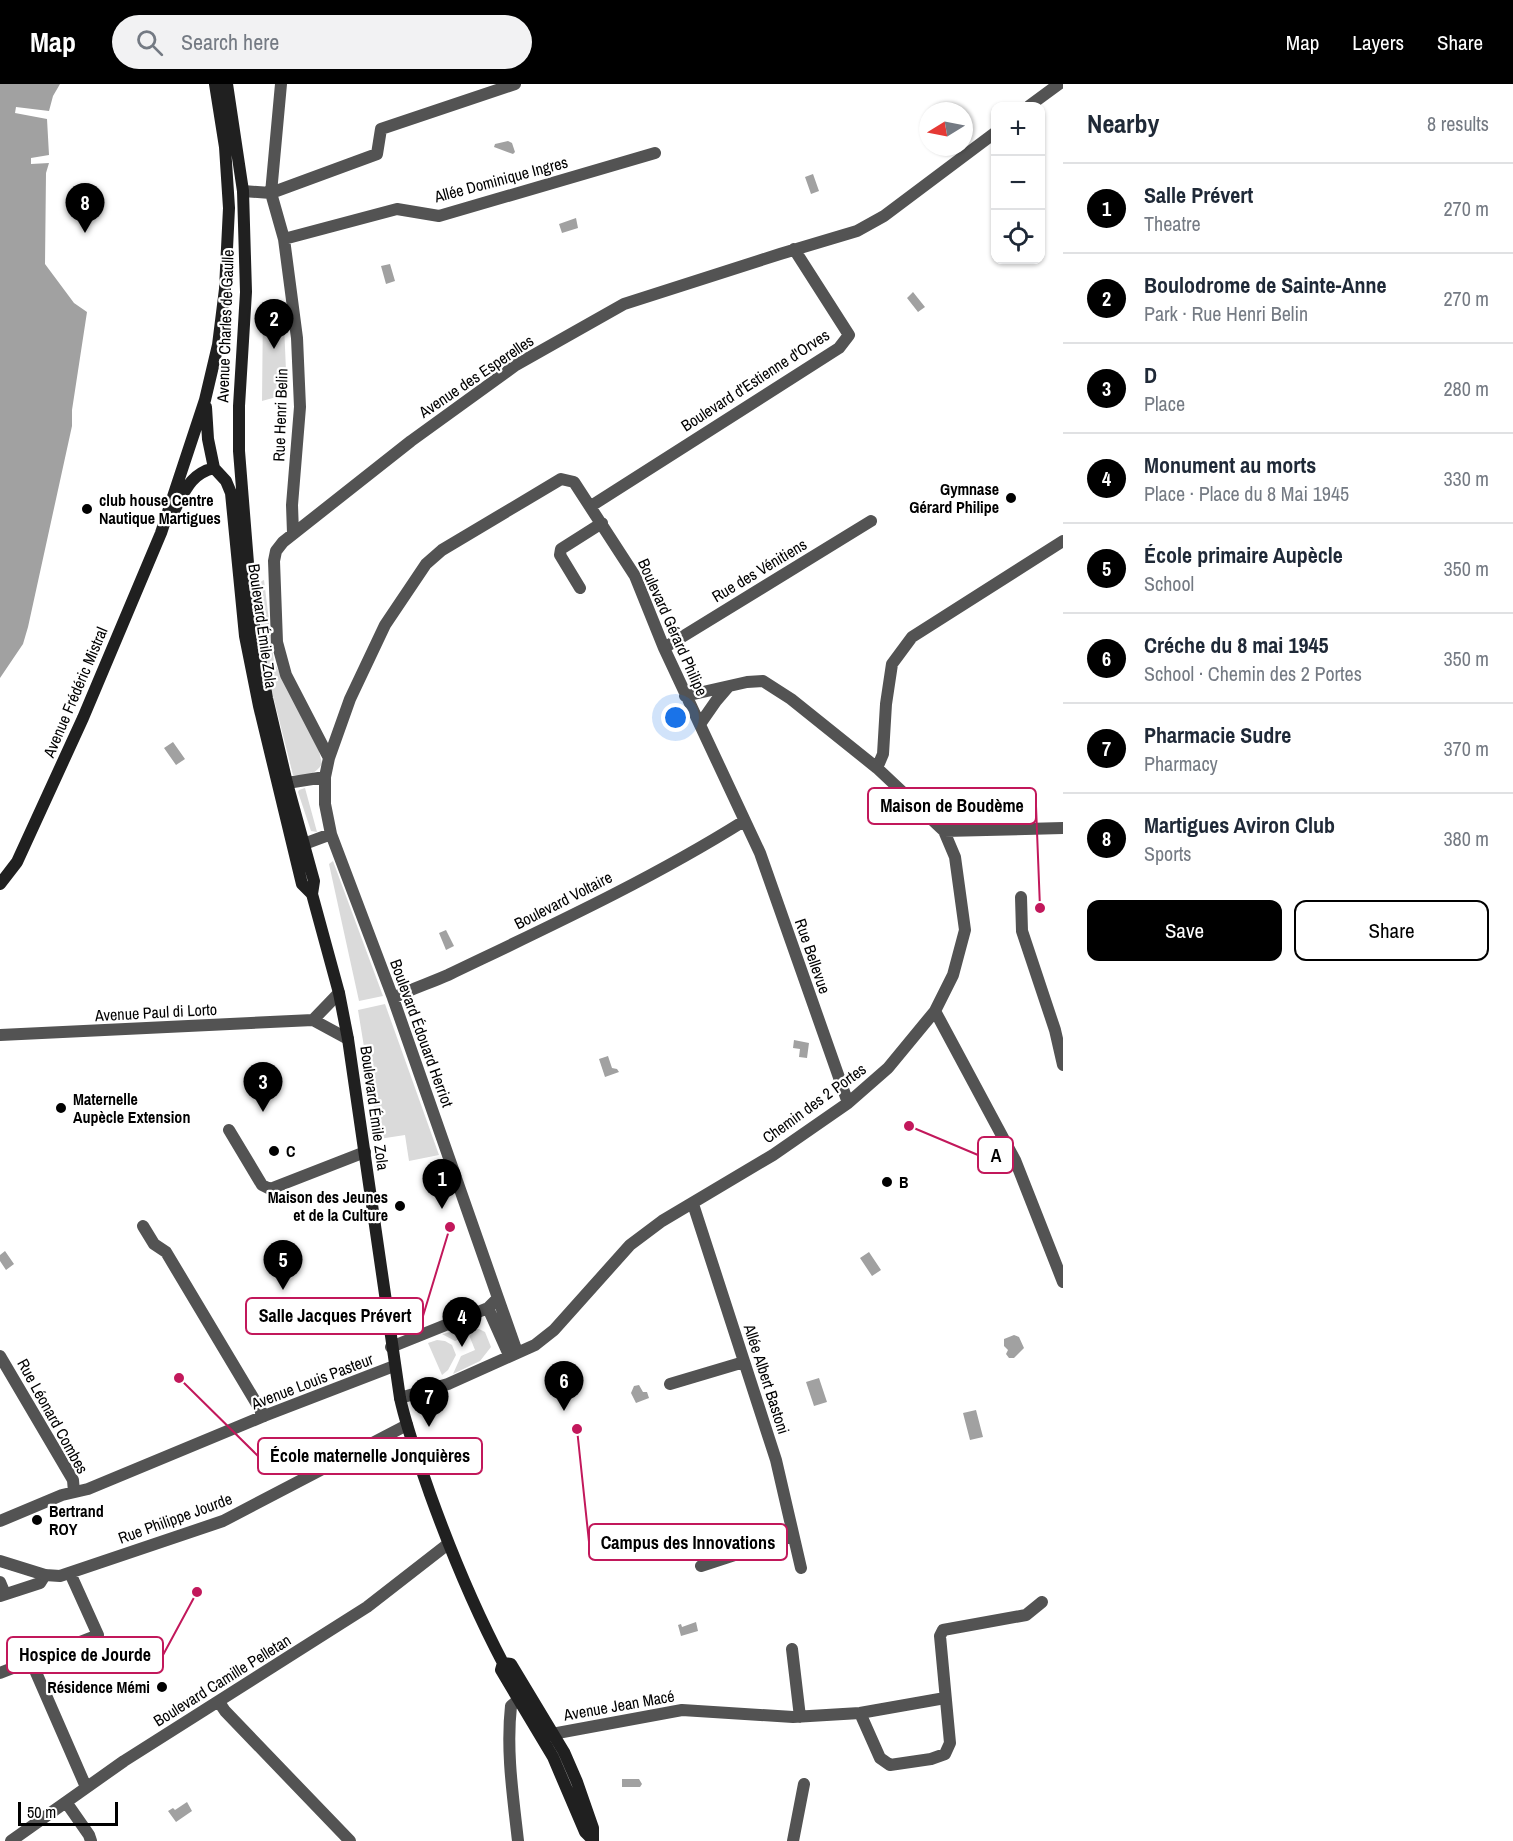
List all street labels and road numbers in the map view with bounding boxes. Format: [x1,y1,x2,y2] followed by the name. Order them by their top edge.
[431,151,570,208] street label: Allée Dominique Ingres
[211,249,239,404] street label: Avenue Charles de Gaulle
[677,324,833,436] street label: Boulevard d'Estienne d'Orves
[413,329,538,423] street label: Avenue des Esperelles
[267,368,293,462] street label: Rue Henri Belin
[707,533,811,607] street label: Rue des Vénitiens
[633,555,713,699] street label: Boulevard Gérard Philipe
[243,562,283,690] street label: Boulevard Émile Zola
[37,623,112,762] street label: Avenue Frédéric Mistral
[510,866,616,934] street label: Boulevard Voltaire
[790,916,836,996] street label: Rue Bellevue
[385,956,459,1110] street label: Boulevard Édouard Herriot
[93,998,218,1026] street label: Avenue Paul di Lorto
[355,1044,395,1172] street label: Boulevard Émile Zola
[758,1058,870,1148] street label: Chemin des 2 Portes
[739,1320,795,1437] street label: Allée Albert Bastoni
[247,1347,377,1415] street label: Avenue Louis Pasteur
[12,1355,94,1477] street label: Rue Léonard Combes
[115,1487,235,1549] street label: Rue Philippe Jourde
[149,1629,295,1731] street label: Boulevard Camille Pelletan
[561,1684,676,1726] street label: Avenue Jean Macé

